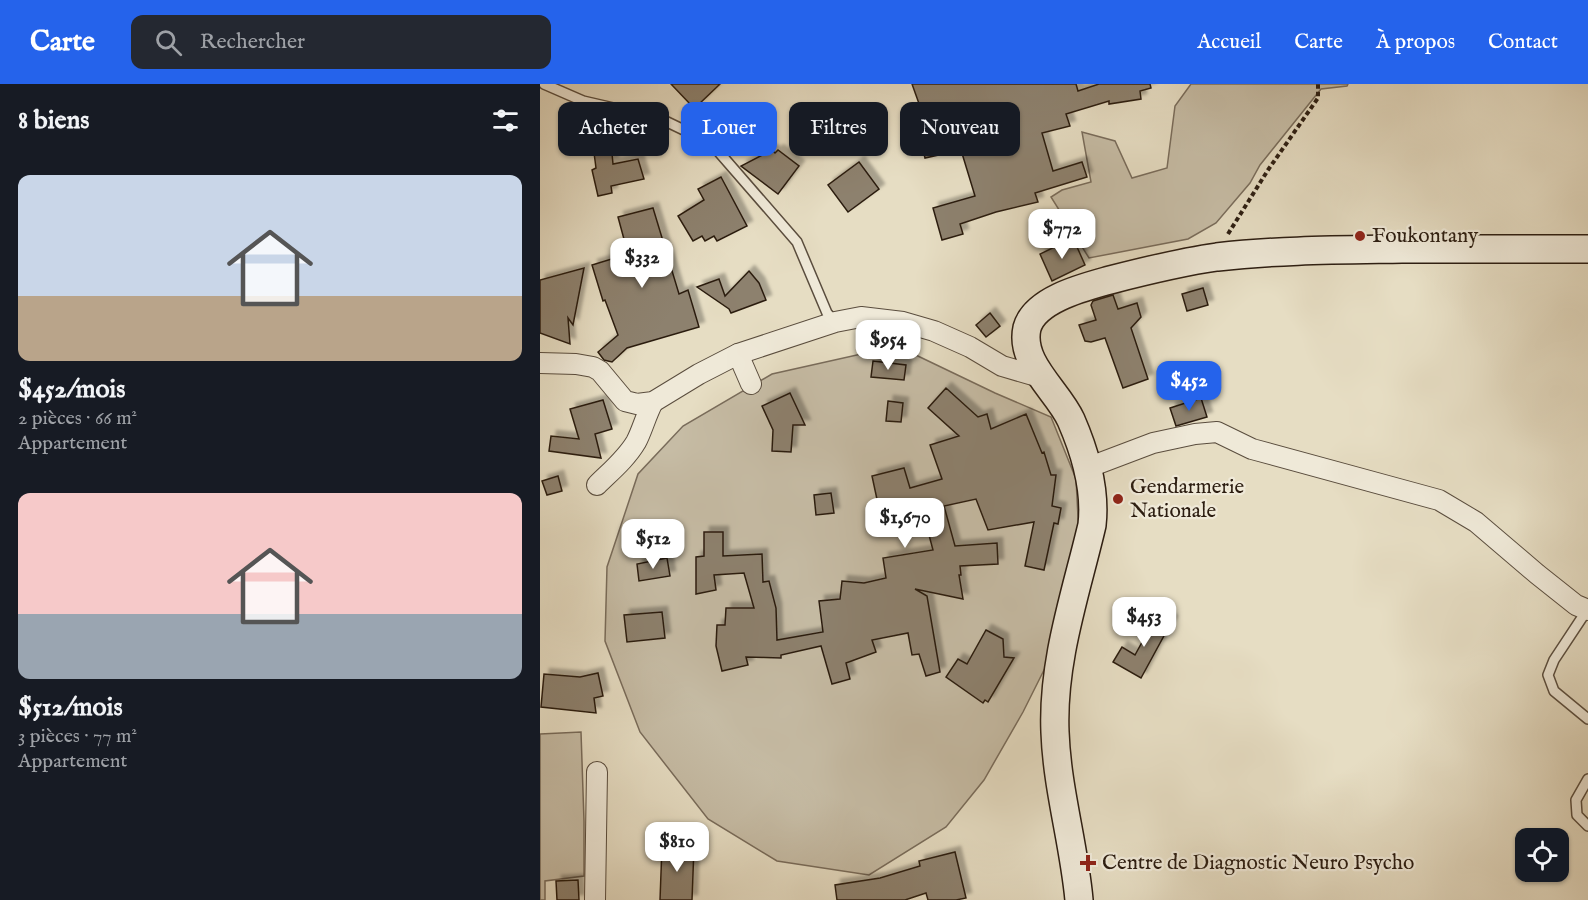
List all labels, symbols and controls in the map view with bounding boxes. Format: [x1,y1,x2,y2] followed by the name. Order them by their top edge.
[131,15,551,69] search box
[30,25,95,60] text: Carte
[152,26,185,59] icon: search
[200,28,305,56] text: Rechercher
[1197,29,1261,56] text: Accueil
[1294,29,1343,56] text: Carte
[1376,29,1455,56] text: À propos
[1488,29,1558,56] text: Contact
[558,102,669,156] chip: Acheter
[681,102,777,156] chip: Louer
[789,102,888,156] chip: Filtres
[900,102,1020,156] chip: Nouveau
[18,104,89,137] text: 8 biens
[489,104,522,137] icon: filters
[1026,209,1098,260] pin: $772
[216,214,324,322] icon: home
[1042,216,1082,241] text: $772
[1372,223,1479,250] place label: Foukontany
[1353,229,1367,243] marker: Foukontany
[606,238,678,289] pin: $332
[624,245,660,270] text: $332
[852,320,924,371] pin: $954
[870,327,906,352] text: $954
[1153,361,1225,412] pin: $452
[1170,368,1208,393] text: $452
[18,373,125,406] text: $452/mois
[18,406,137,431] text: 2 pièces · 66 m²
[18,431,127,456] text: Appartement
[1130,474,1245,525] place label: Gendarmerie Nationale
[1111,492,1125,506] marker: Gendarmerie Nationale
[856,498,954,549] pin: $1,670
[879,505,931,530] text: $1,670
[617,519,689,570] pin: $512
[635,526,671,551] text: $512
[216,532,324,640] icon: home
[1108,597,1180,648] pin: $453
[1126,604,1162,629] text: $453
[18,691,123,724] text: $512/mois
[18,724,137,749] text: 3 pièces · 77 m²
[18,749,127,774] text: Appartement
[641,822,713,873] pin: $810
[1515,828,1569,882] map controls
[1515,828,1569,882] button: locate
[659,829,695,854] text: $810
[1102,850,1414,877] place label: Centre de Diagnostic Neuro Psycho
[1079,854,1097,872] marker: Centre de Diagnostic Neuro Psycho

